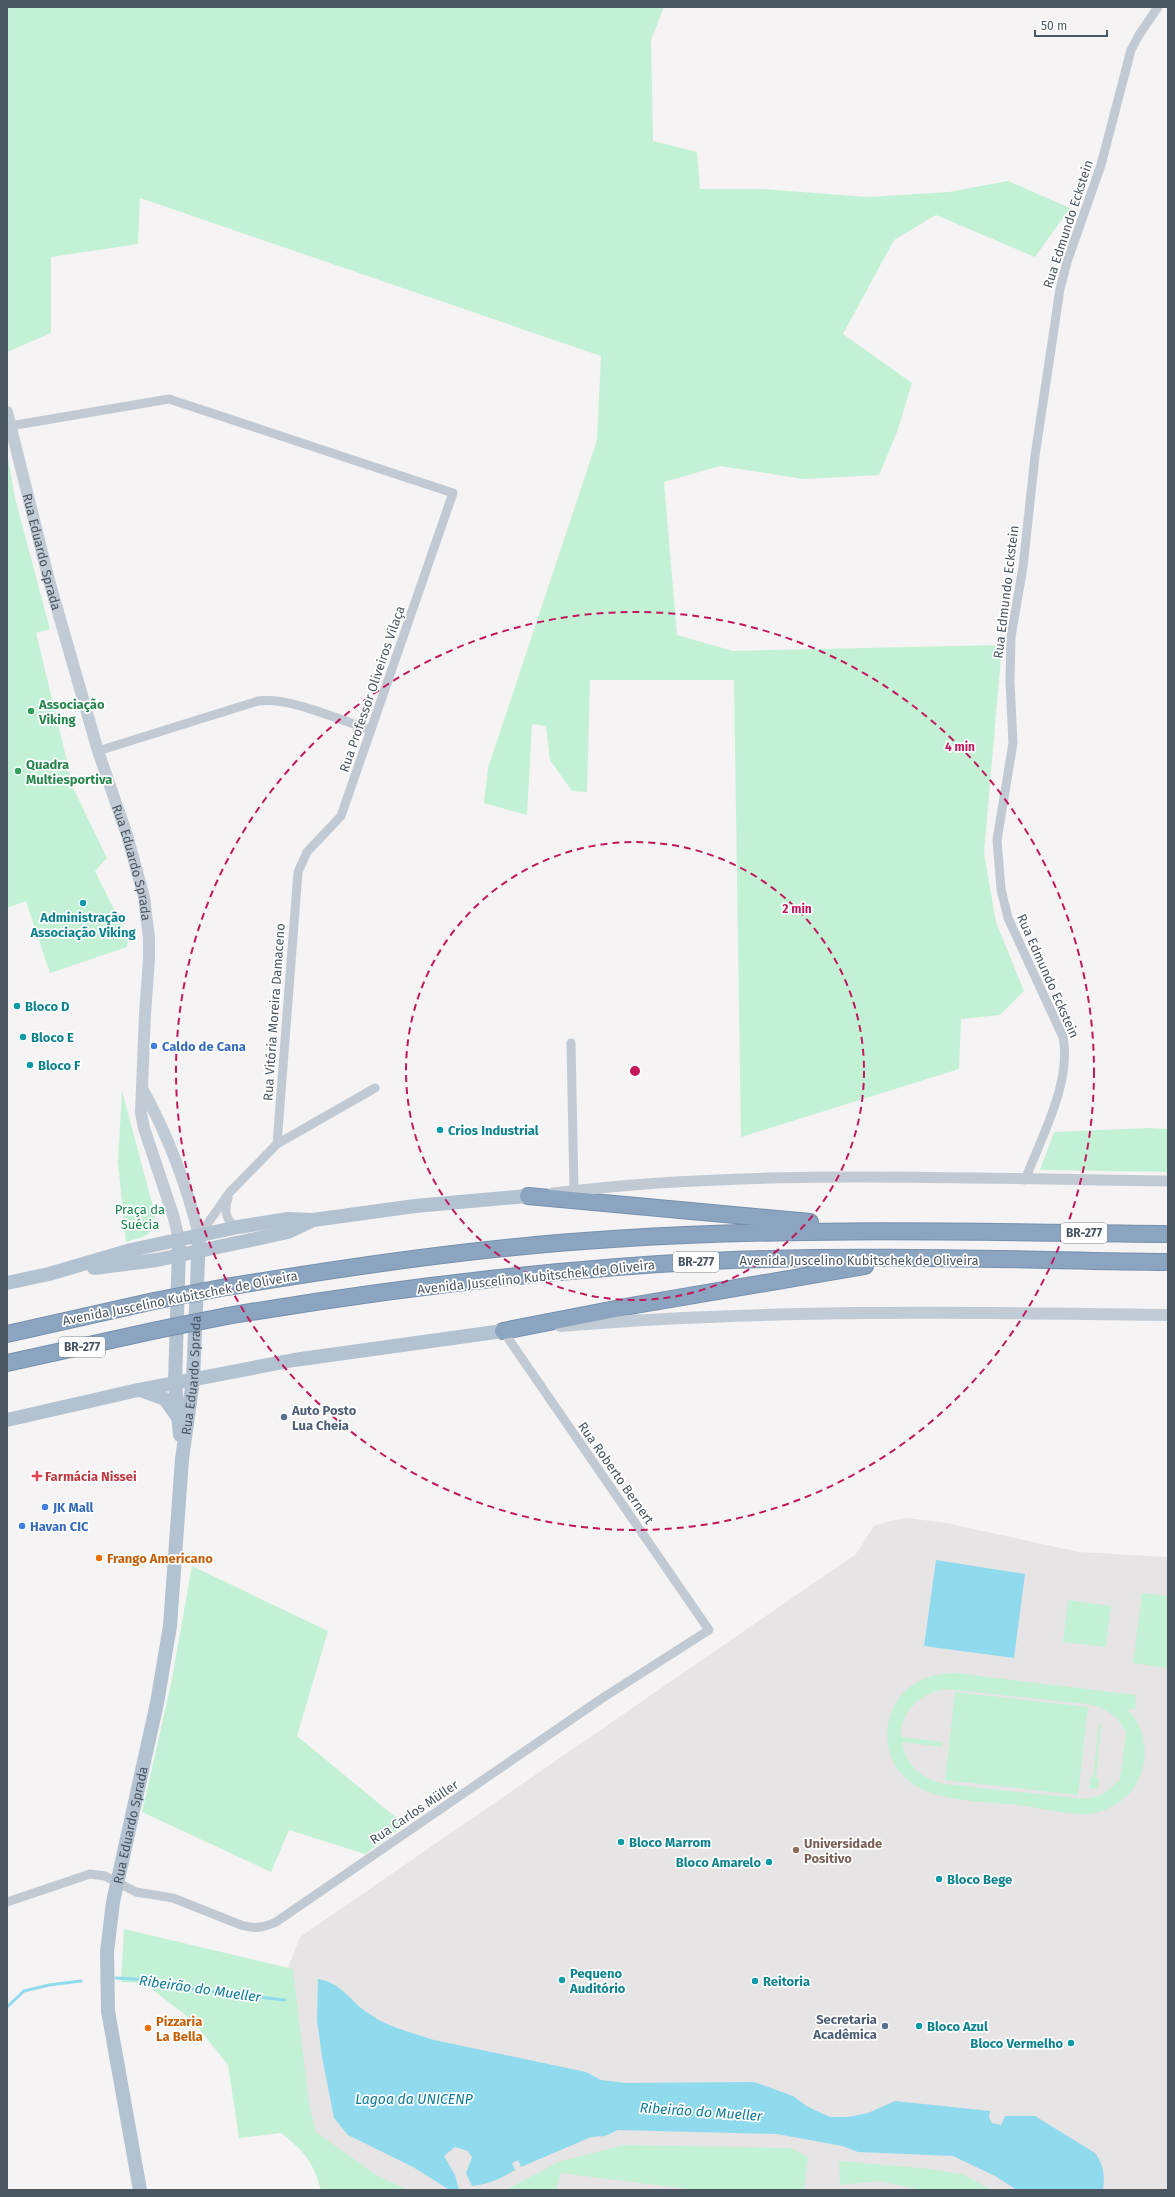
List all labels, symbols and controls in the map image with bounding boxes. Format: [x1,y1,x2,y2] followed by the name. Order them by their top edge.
[1035,12,1107,38] scale bar
[1041,19,1067,33] text: 50 m
[1040,158,1096,290] street label: Rua Edmundo Eckstein
[20,492,65,612] street label: Rua Eduardo Sprada
[990,525,1022,659] street label: Rua Edmundo Eckstein
[336,604,408,774] street label: Rua Professor Oliveiros Vilaça
[38,697,105,727] place label: Associação Viking
[26,706,36,716] marker: Associação Viking
[945,740,975,754] text: 4 min
[26,757,112,787] place label: Quadra Multiesportiva
[13,766,23,776] marker: Quadra Multiesportiva
[110,802,154,921] street label: Rua Eduardo Sprada
[78,898,88,908] marker: Administração Associação Viking
[782,902,812,916] text: 2 min
[29,910,136,941] place label: Administração Associação Viking
[1014,912,1082,1040] street label: Rua Edmundo Eckstein
[260,923,288,1101] street label: Rua Vitória Moreira Damaceno
[25,999,70,1014] place label: Bloco D
[12,1001,22,1011] marker: Bloco D
[31,1030,74,1045] place label: Bloco E
[18,1032,28,1042] marker: Bloco E
[162,1039,246,1054] place label: Caldo de Cana
[149,1041,159,1051] marker: Caldo de Cana
[38,1058,81,1073] place label: Bloco F
[25,1060,35,1070] marker: Bloco F
[628,1064,642,1078] centre of rings
[448,1123,539,1138] place label: Crios Industrial
[435,1125,445,1135] marker: Crios Industrial
[115,1202,165,1232] park label: Praça da Suécia
[1061,1223,1107,1243] road number: BR-277
[673,1252,719,1272] road number: BR-277
[739,1253,979,1268] street label: Avenida Juscelino Kubitschek de Oliveira
[416,1257,656,1297] street label: Avenida Juscelino Kubitschek de Oliveira
[61,1268,299,1328] street label: Avenida Juscelino Kubitschek de Oliveira
[178,1315,203,1436] street label: Rua Eduardo Sprada
[59,1337,105,1357] road number: BR-277
[291,1403,357,1433] place label: Auto Posto Lua Cheia
[279,1412,289,1422] marker: Auto Posto Lua Cheia
[575,1419,657,1527] street label: Rua Roberto Bernert
[45,1469,137,1484] place label: Farmácia Nissei
[32,1471,42,1481] marker: Farmácia Nissei
[52,1500,94,1515] place label: JK Mall
[40,1502,50,1512] marker: JK Mall
[30,1519,89,1534] place label: Havan CIC
[17,1521,27,1531] marker: Havan CIC
[107,1551,213,1566] place label: Frango Americano
[94,1553,104,1563] marker: Frango Americano
[110,1765,150,1885] street label: Rua Eduardo Sprada
[367,1777,461,1847] street label: Rua Carlos Müller
[629,1835,711,1850] place label: Bloco Marrom
[804,1836,882,1866] place label: Universidade Positivo
[616,1837,626,1847] marker: Bloco Marrom
[791,1845,801,1855] marker: Universidade Positivo
[676,1855,761,1870] place label: Bloco Amarelo
[764,1857,774,1867] marker: Bloco Amarelo
[947,1872,1012,1887] place label: Bloco Bege
[934,1874,944,1884] marker: Bloco Bege
[569,1966,626,1996] place label: Pequeno Auditório
[138,1972,263,2006] water label: Ribeirão do Mueller
[763,1974,810,1989] place label: Reitoria
[557,1975,567,1985] marker: Pequeno Auditório
[750,1976,760,1986] marker: Reitoria
[812,2012,877,2042] place label: Secretaria Acadêmica
[156,2014,203,2044] place label: Pizzaria La Bella
[927,2019,988,2034] place label: Bloco Azul
[880,2021,890,2031] marker: Secretaria Acadêmica
[914,2021,924,2031] marker: Bloco Azul
[143,2023,153,2033] marker: Pizzaria La Bella
[970,2036,1063,2051] place label: Bloco Vermelho
[1066,2038,1076,2048] marker: Bloco Vermelho
[355,2091,474,2108] water label: Lagoa da UNICENP
[639,2099,763,2125] water label: Ribeirão do Mueller

